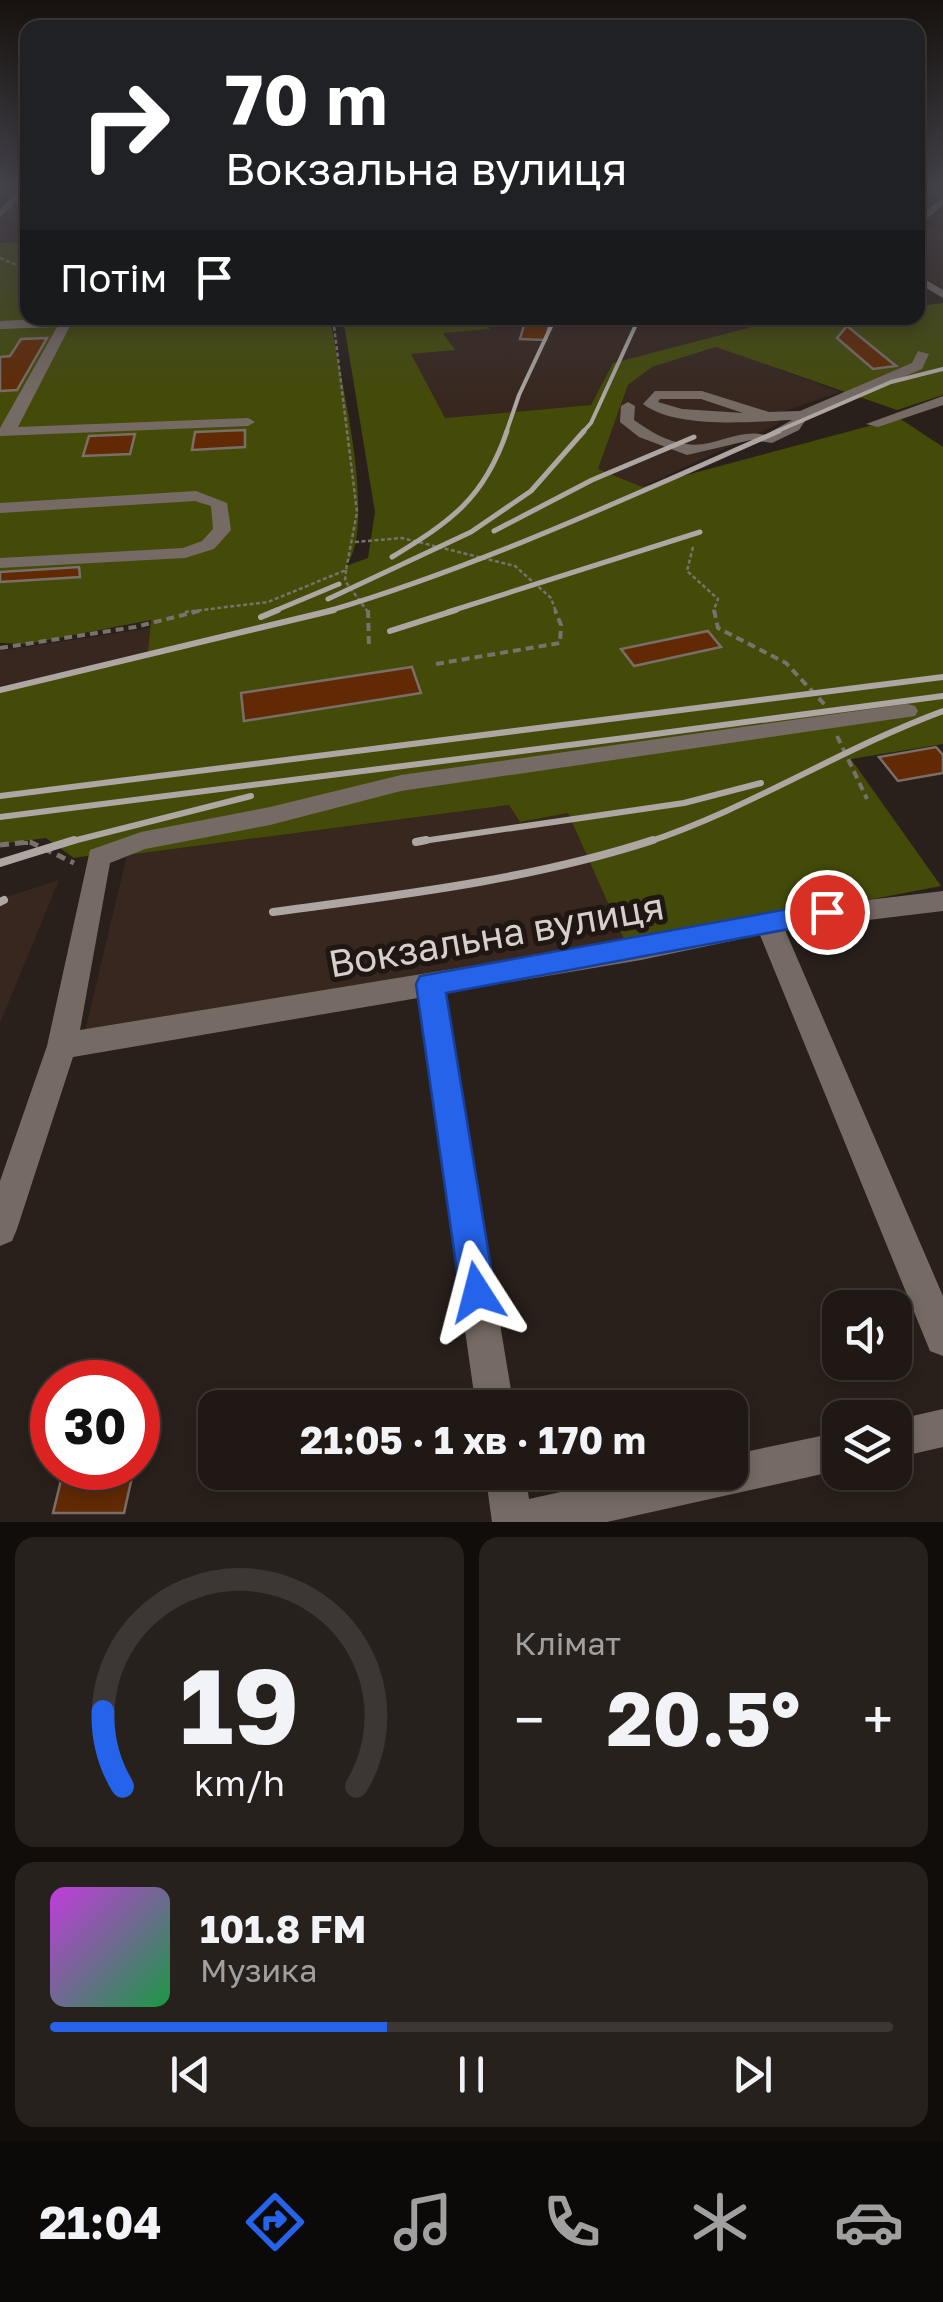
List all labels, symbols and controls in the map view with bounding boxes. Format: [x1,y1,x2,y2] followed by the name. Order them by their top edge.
[225,56,387,140] text: 70 m
[60,60,190,190] icon: right
[225,141,627,195] text: Вокзальна вулиця
[187,250,242,305] icon: arrive
[60,255,167,300] text: Потім
[785,870,870,955] pin
[325,882,667,986] street label: Вокзальна вулиця
[800,885,855,940] icon: arrive
[425,1240,529,1344] position arrow
[822,1290,912,1490] map controls
[822,1290,912,1380] button: sound
[30,1360,160,1490] speed limit sign: 30
[822,1400,912,1490] button: layers
[300,1417,646,1462] text: 21:05 · 1 хв · 170 m
[514,1624,621,1662] text: Клімат
[180,1642,299,1767] text: 19
[607,1672,800,1763] text: 20.5°
[514,1686,544,1752] text: −
[863,1686,893,1752] text: +
[194,1761,285,1804] text: km/h
[200,1906,366,1951] text: 101.8 FM
[200,1951,317,1989] text: Музика
[163,2047,218,2102] icon: previous
[444,2047,499,2102] icon: pause
[725,2047,780,2102] icon: next
[240,2187,310,2257] icon: directions
[388,2187,458,2257] icon: music
[537,2187,607,2257] icon: phone
[685,2187,755,2257] icon: climate
[834,2187,904,2257] icon: car
[39,2195,162,2249] text: 21:04

